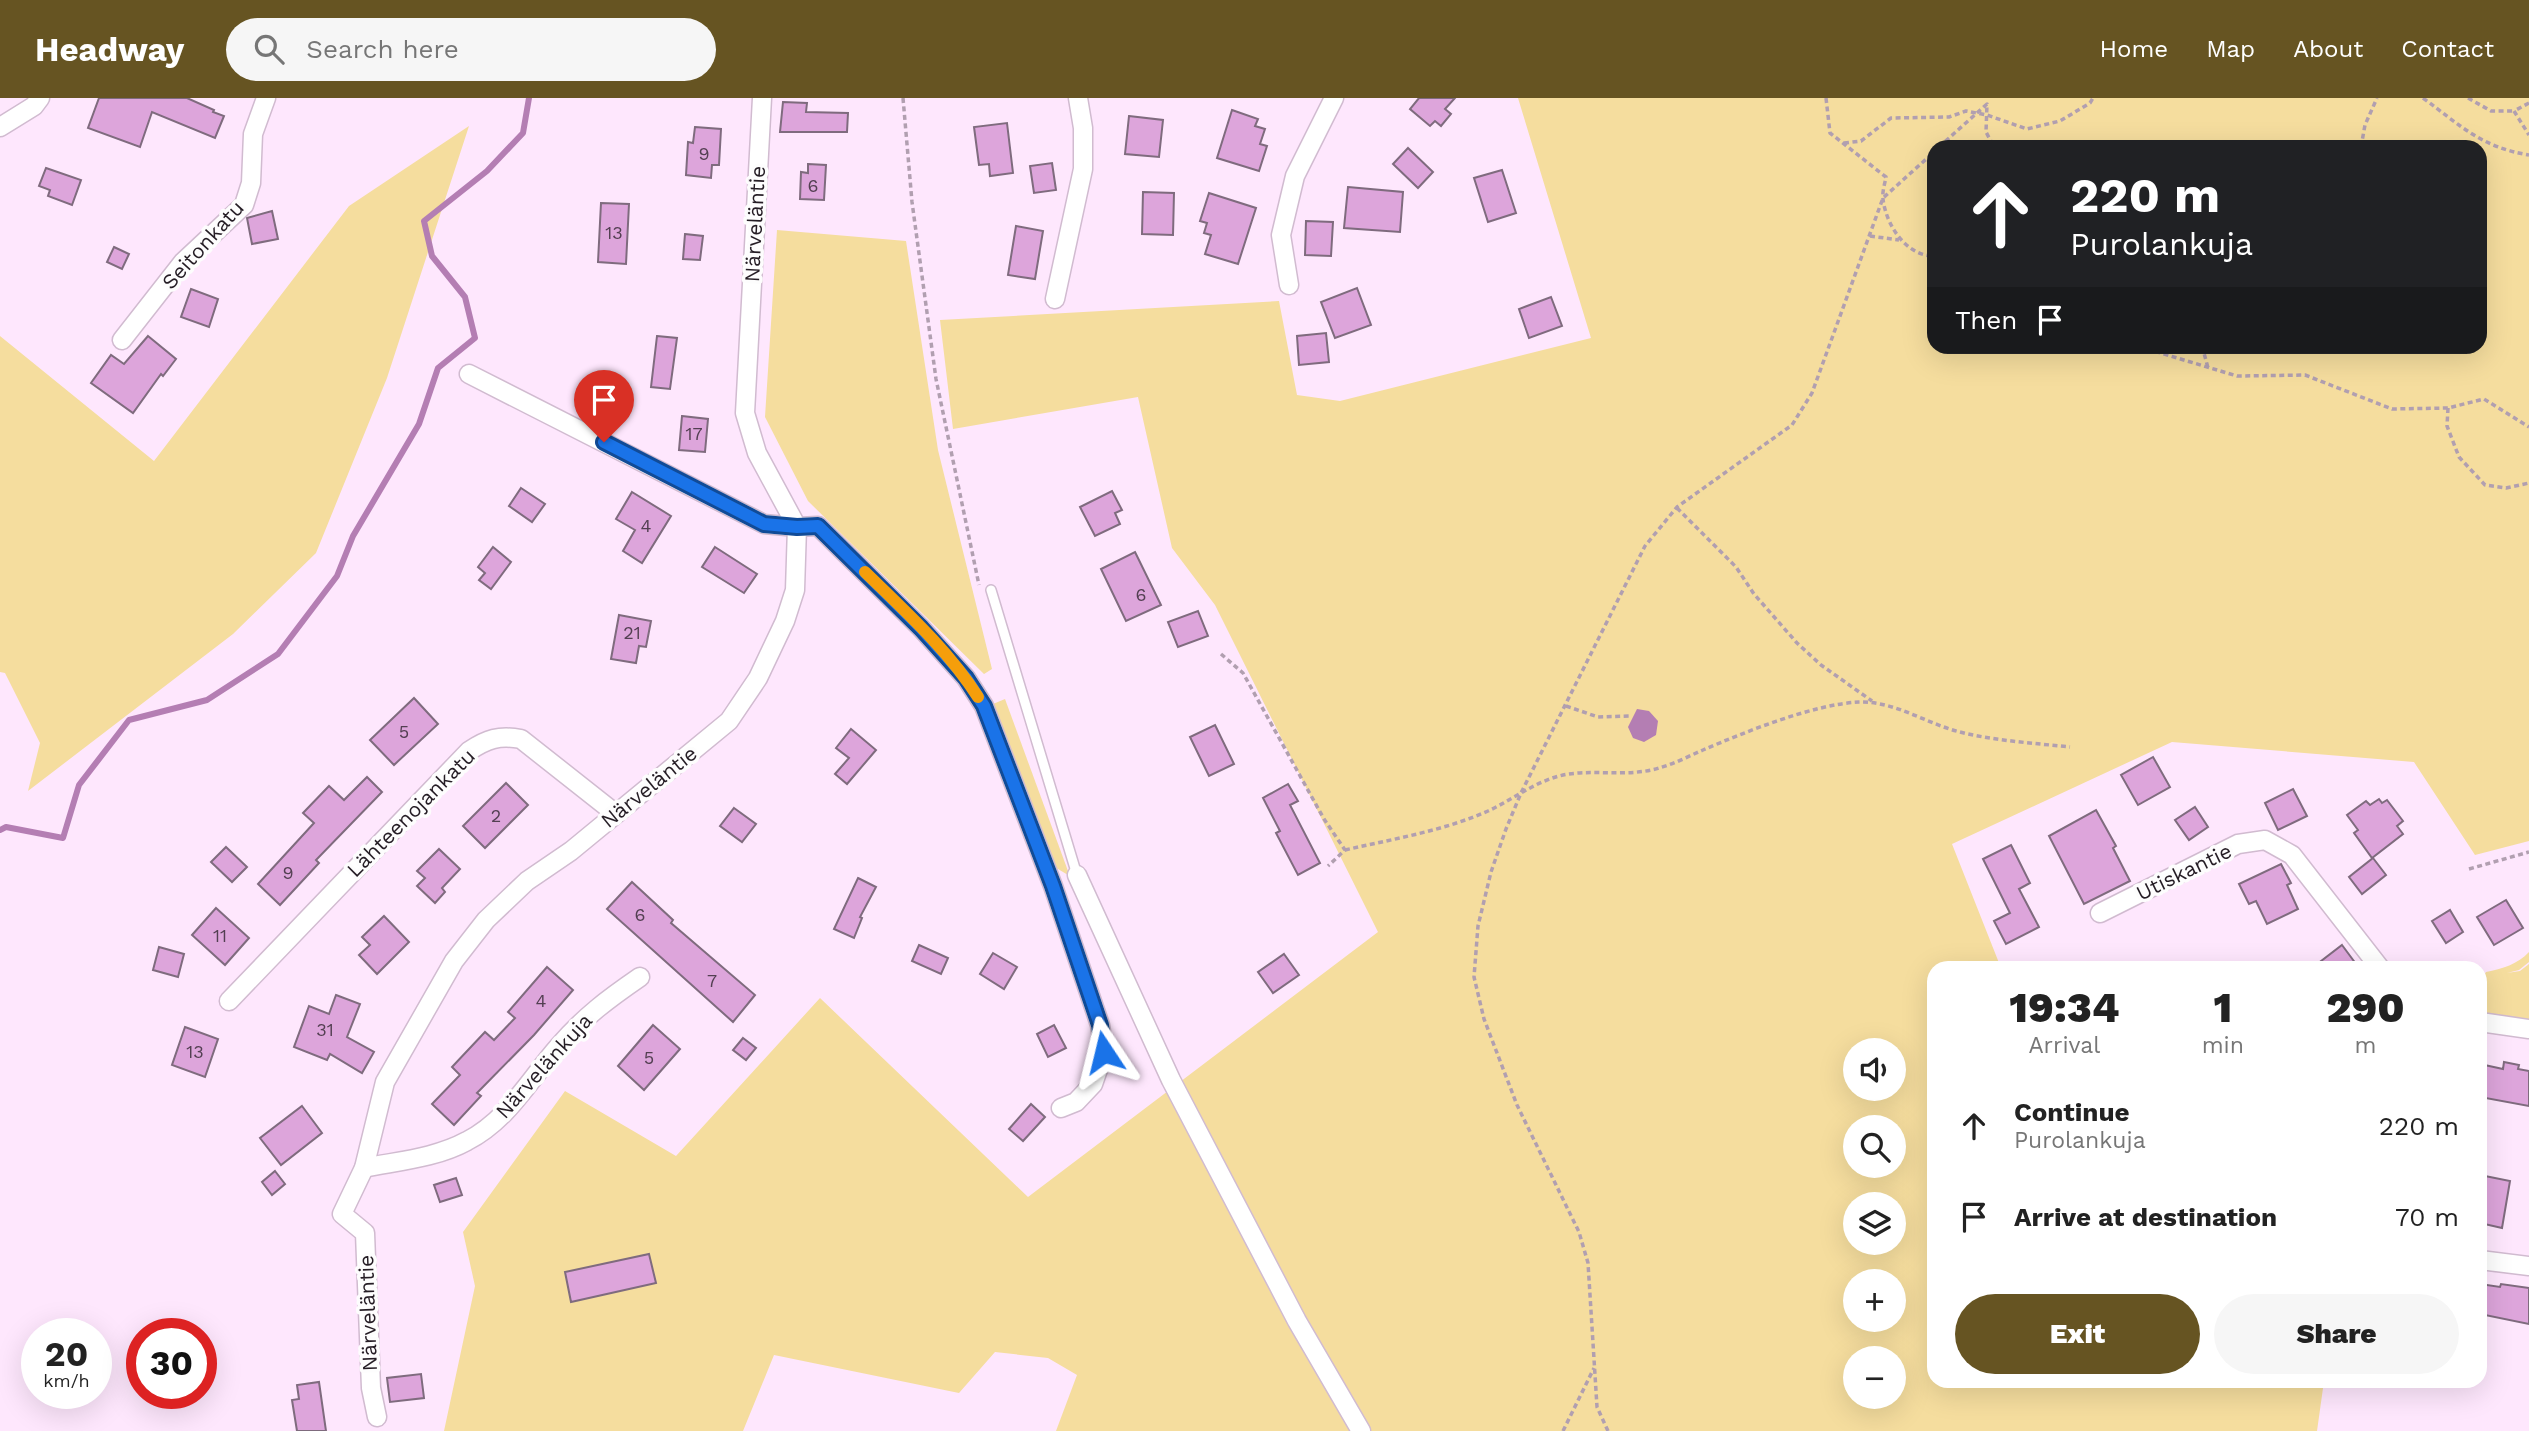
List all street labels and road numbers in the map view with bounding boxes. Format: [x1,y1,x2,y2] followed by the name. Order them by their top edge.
[739,165,770,283] street label: Närveläntie
[156,195,249,294] street label: Seitonkatu
[596,740,702,833] street label: Närveläntie
[341,743,480,882] street label: Lähteenojankatu
[2132,838,2236,905] street label: Utiskantie
[490,1008,597,1123] street label: Närvelänkuja
[353,1254,382,1372] street label: Närveläntie

